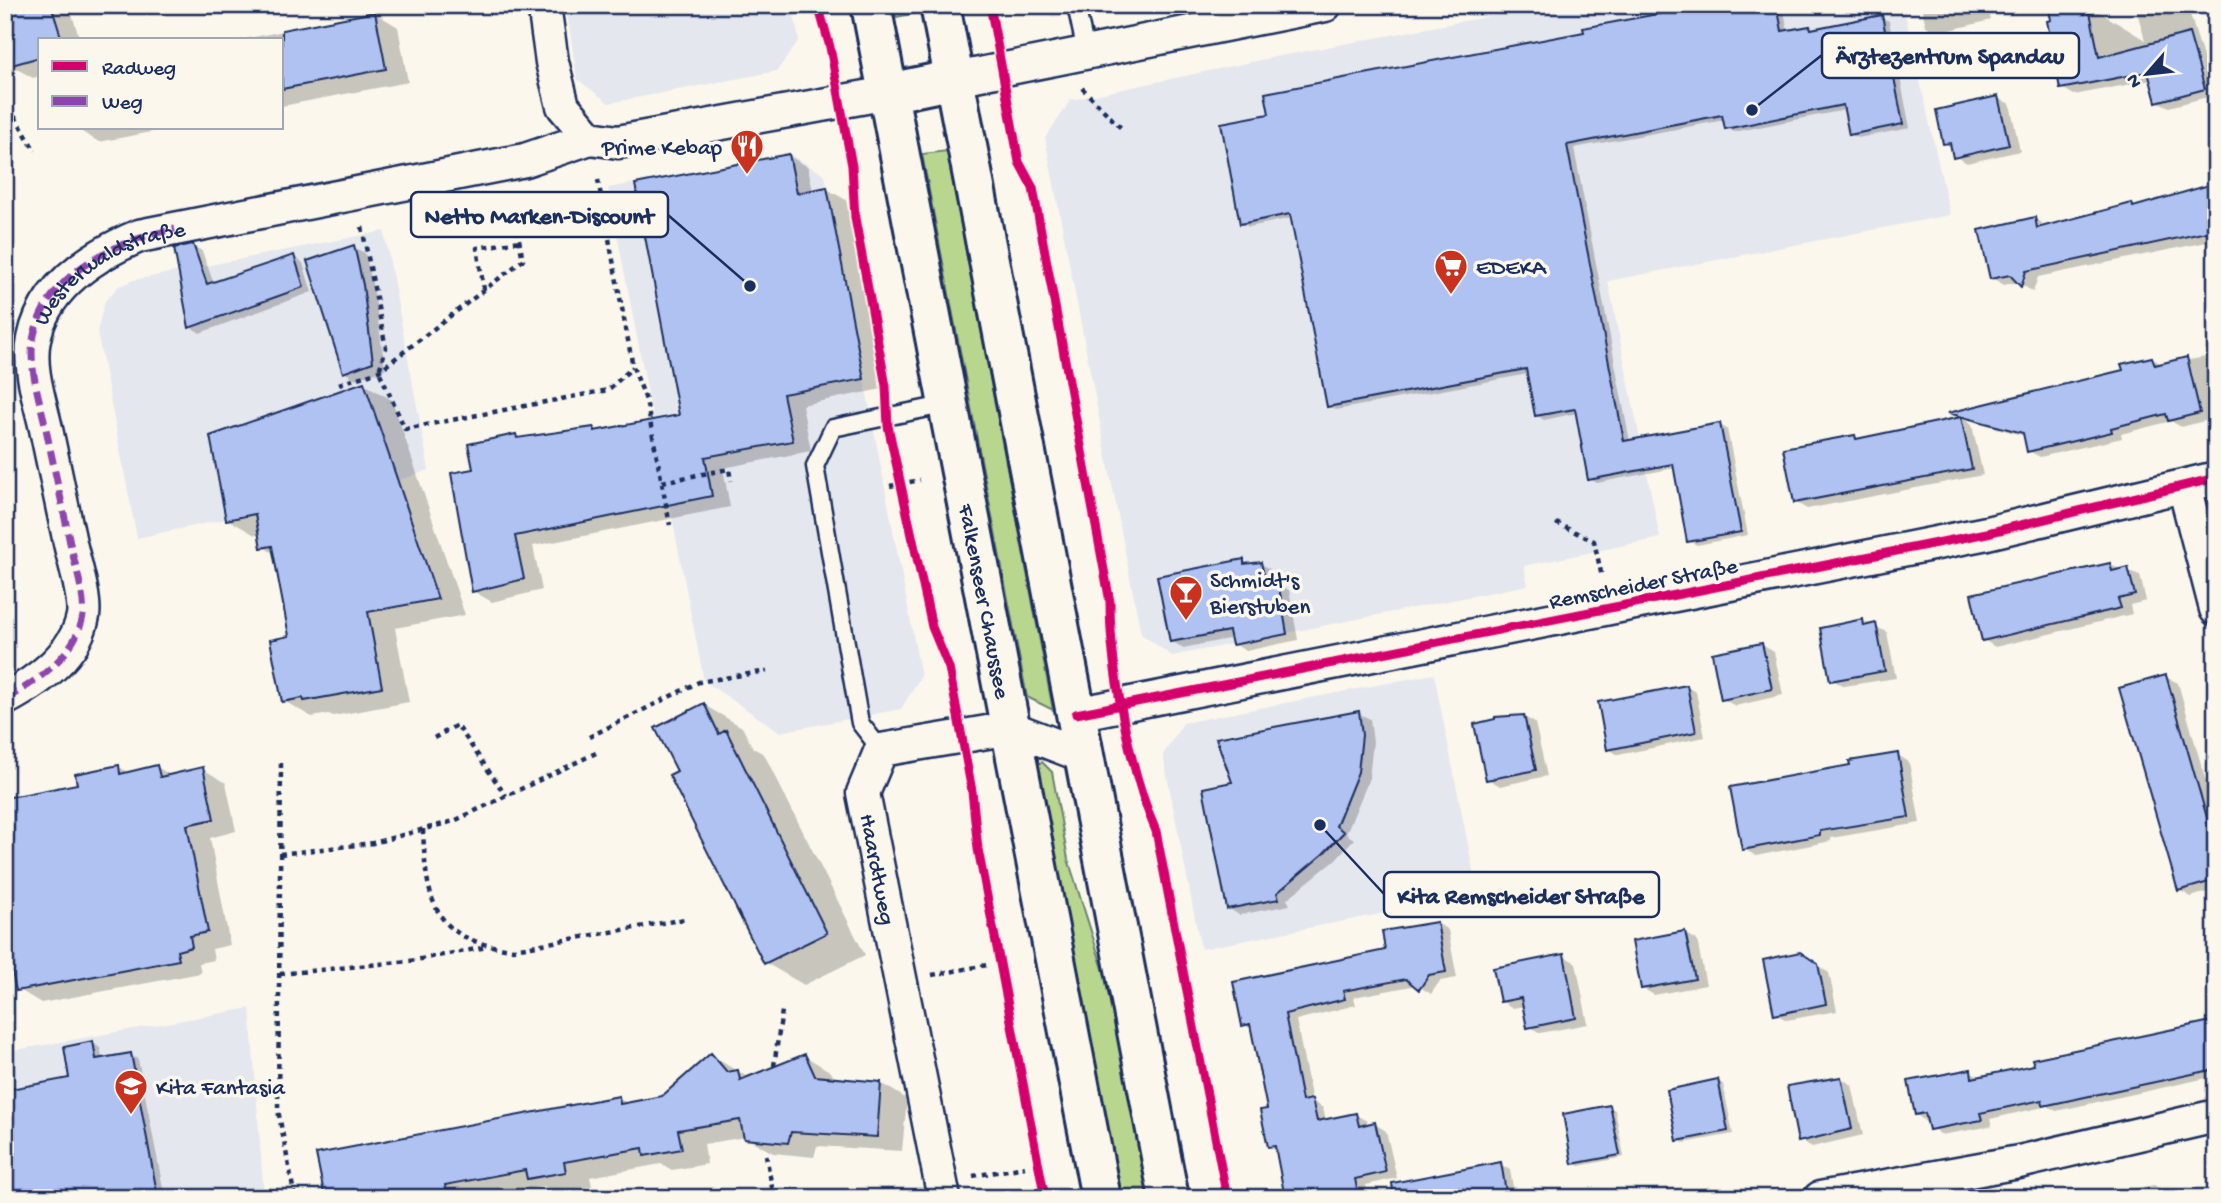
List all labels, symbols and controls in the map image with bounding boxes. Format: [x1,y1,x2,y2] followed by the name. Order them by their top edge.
[1822,33,2079,78] callout: Ärztezentrum Spandau
[38,38,284,130] legend
[2112,38,2182,108] north arrow
[1835,44,2065,73] text: Ärztezentrum Spandau
[102,58,176,83] text: Radweg
[2122,69,2148,91] text: N
[102,92,143,117] text: Weg
[728,127,766,176] restaurant icon: Prime Kebap
[601,136,722,163] place label: Prime Kebap
[411,192,668,237] callout: Netto Marken-Discount
[424,204,656,233] text: Netto Marken-Discount
[29,217,189,331] street label: Westerwaldstraße
[1432,247,1470,296] supermarket icon: EDEKA
[1476,256,1547,283] place label: EDEKA
[950,501,1015,702] street label: Falkenseer Chaussee
[1547,554,1741,617] street label: Remscheider Straße
[1209,569,1310,622] place label: Schmidt's Bierstuben
[1167,573,1205,622] bar icon: Schmidt's Bierstuben
[852,812,900,927] street label: Haardtweg
[1384,872,1659,917] callout: Kita Remscheider Straße
[1396,884,1646,913] text: Kita Remscheider Straße
[112,1067,150,1116] school or university icon: Kita Fantasia
[156,1076,286,1103] place label: Kita Fantasia

